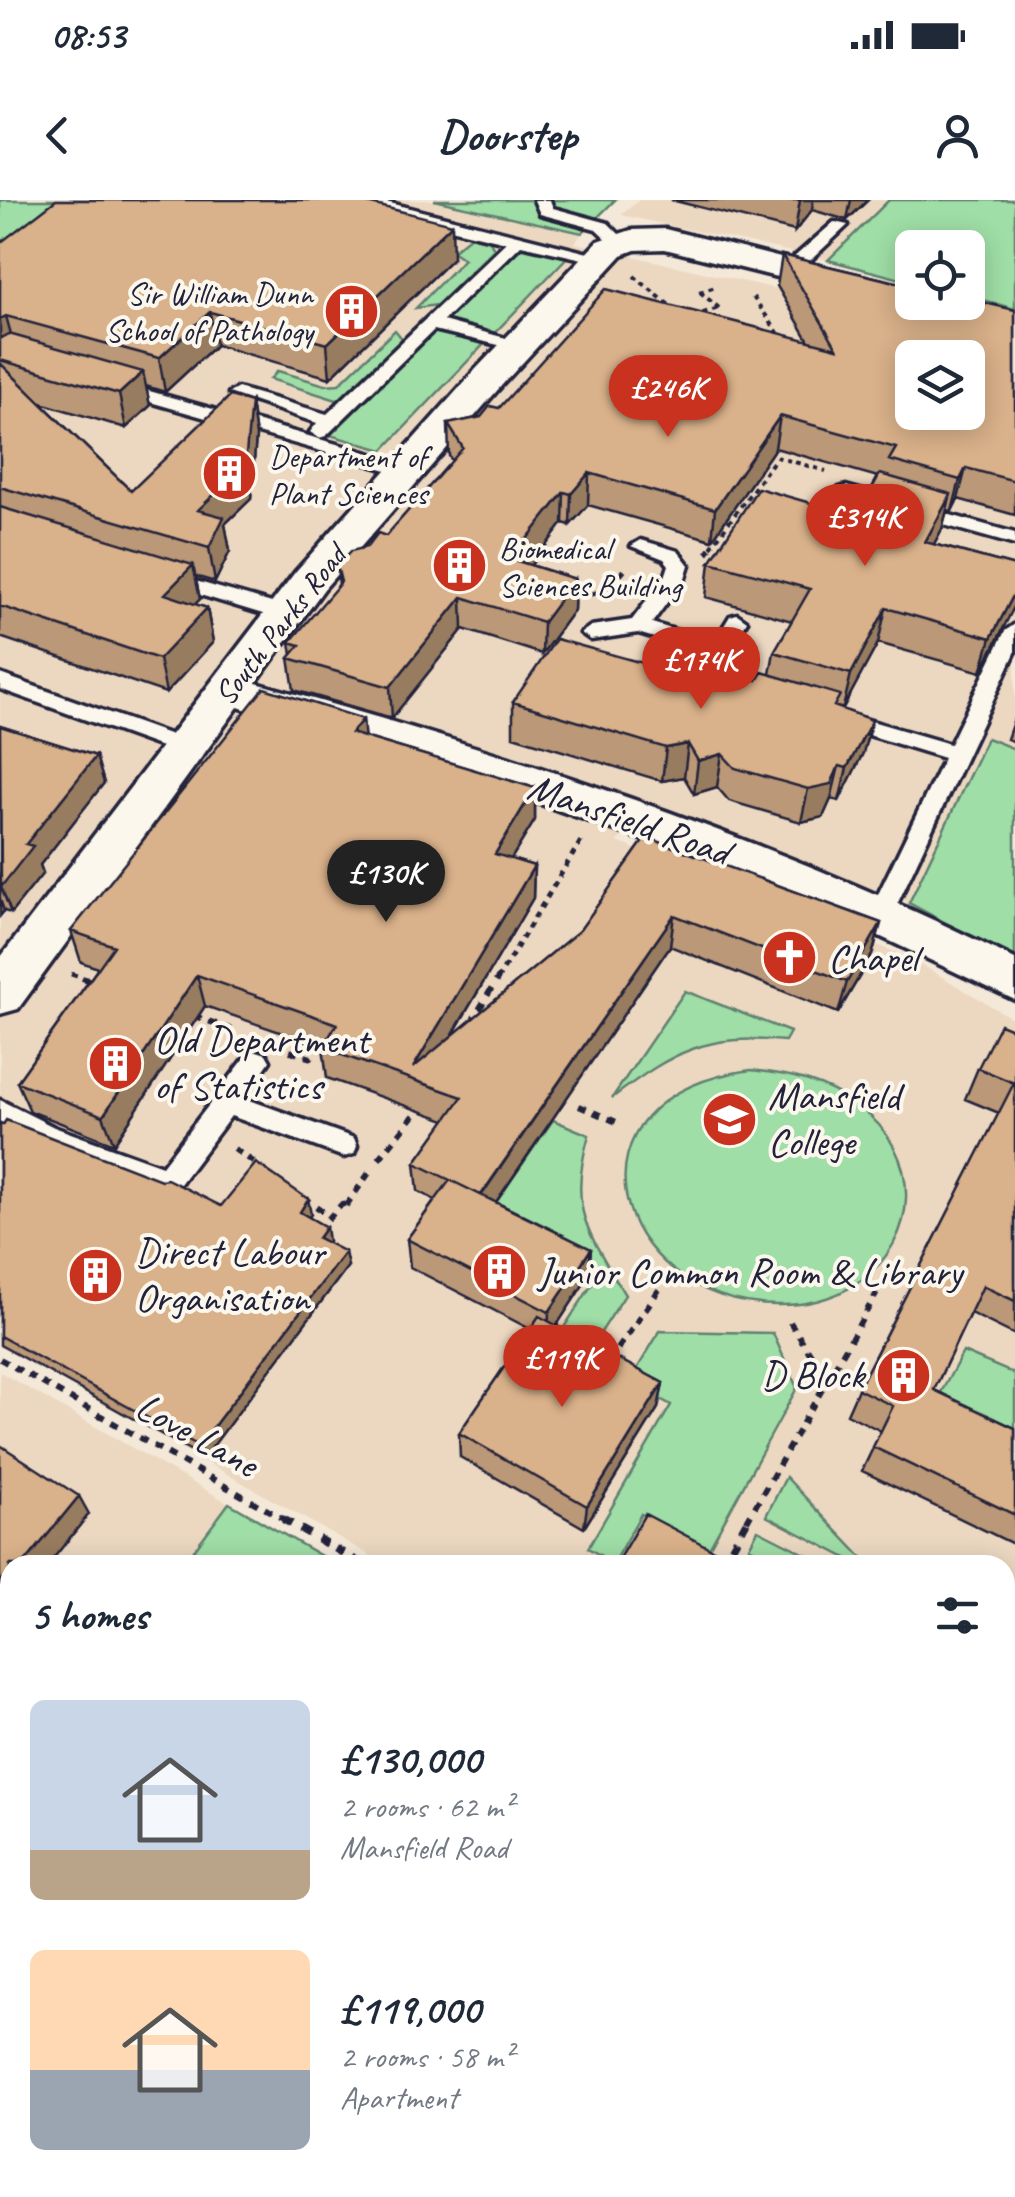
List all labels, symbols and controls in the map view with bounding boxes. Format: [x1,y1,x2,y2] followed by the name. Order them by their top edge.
[50,12,125,59] text: 08:53
[438,107,577,164] text: Doorstep
[30,108,85,163] icon: back
[930,108,985,163] icon: person
[895,230,985,430] map controls
[895,230,985,320] button: locate
[105,273,316,351] place label: Sir William Dunn School of Pathology
[322,281,382,341] building icon: Sir William Dunn School of Pathology
[895,340,985,430] button: layers
[598,355,738,440] pin: £246K
[631,367,705,408] text: £246K
[269,436,434,514] place label: Department of Plant Sciences
[200,444,260,504] building icon: Department of Plant Sciences
[795,484,935,569] pin: £314K
[828,496,902,537] text: £314K
[499,528,684,606] place label: Biomedical Sciences Building
[205,533,358,713] street label: South Parks Road
[430,536,490,596] building icon: Biomedical Sciences Building
[631,627,771,712] pin: £174K
[664,639,738,680] text: £174K
[522,761,742,879] street label: Mansfield Road
[316,840,456,925] pin: £130K
[349,852,423,893] text: £130K
[759,928,819,988] church icon: Chapel
[828,933,924,983] place label: Chapel
[154,1015,373,1111] place label: Old Department of Statistics
[85,1033,145,1093] building icon: Old Department of Statistics
[768,1071,906,1167] place label: Mansfield College
[699,1089,759,1149] school or university icon: Mansfield College
[135,1227,327,1323] place label: Direct Labour Organisation
[469,1242,529,1302] building icon: Junior Common Room & Library
[66,1245,126,1305] building icon: Direct Labour Organisation
[536,1247,965,1297] place label: Junior Common Room & Library
[492,1325,632,1410] pin: £119K
[525,1337,599,1378] text: £119K
[873,1345,933,1405] building icon: D Block
[761,1350,866,1400] place label: D Block
[127,1381,269,1490] street label: Love Lane
[930,1588,985,1643] icon: filters
[30,1589,148,1642] text: 5 homes
[340,1733,481,1786] text: £130,000
[110,1740,230,1860] icon: home
[340,1786,513,1827] text: 2 rooms · 62 m²
[340,1827,508,1868] text: Mansfield Road
[340,1983,480,2036] text: £119,000
[110,1990,230,2110] icon: home
[340,2036,513,2077] text: 2 rooms · 58 m²
[340,2077,458,2118] text: Apartment

